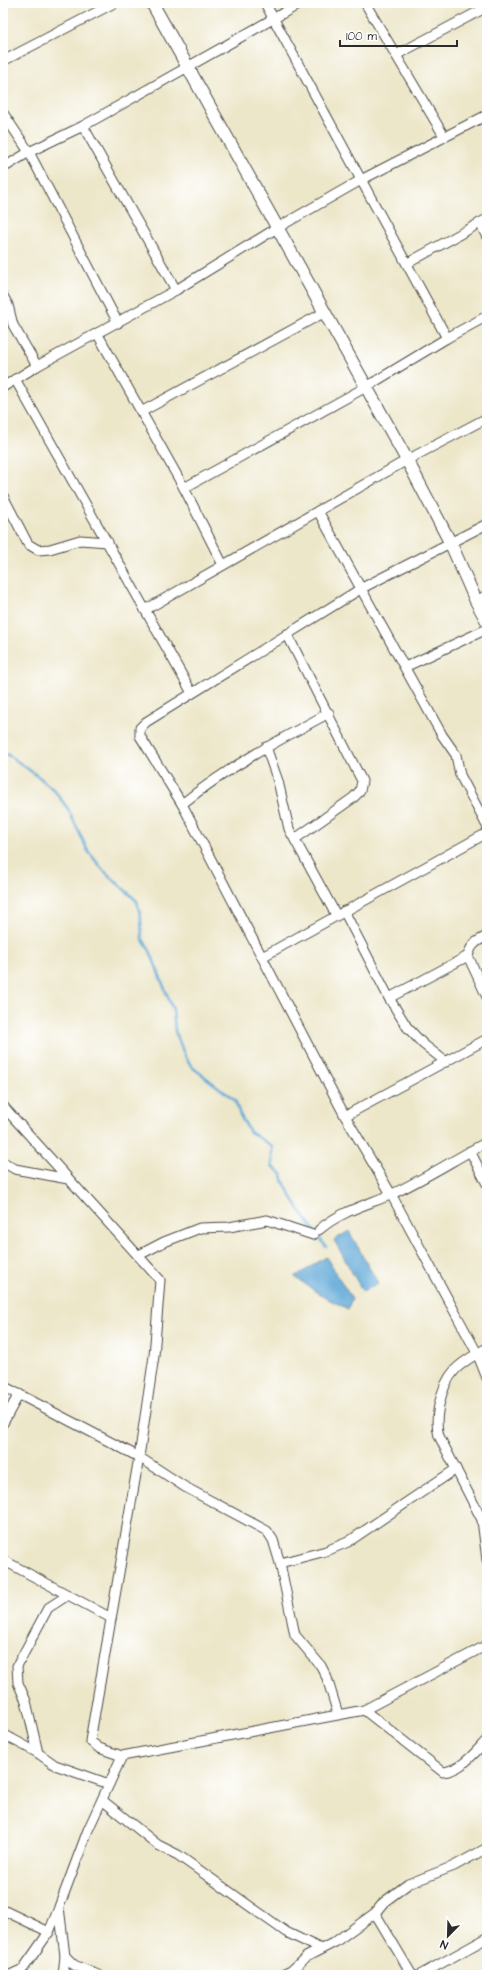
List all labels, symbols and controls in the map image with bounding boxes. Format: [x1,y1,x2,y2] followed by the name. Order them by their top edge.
[340,22,457,48] scale bar
[346,28,377,45] text: 100 m
[428,1916,468,1956] north arrow
[438,1936,450,1953] text: N

